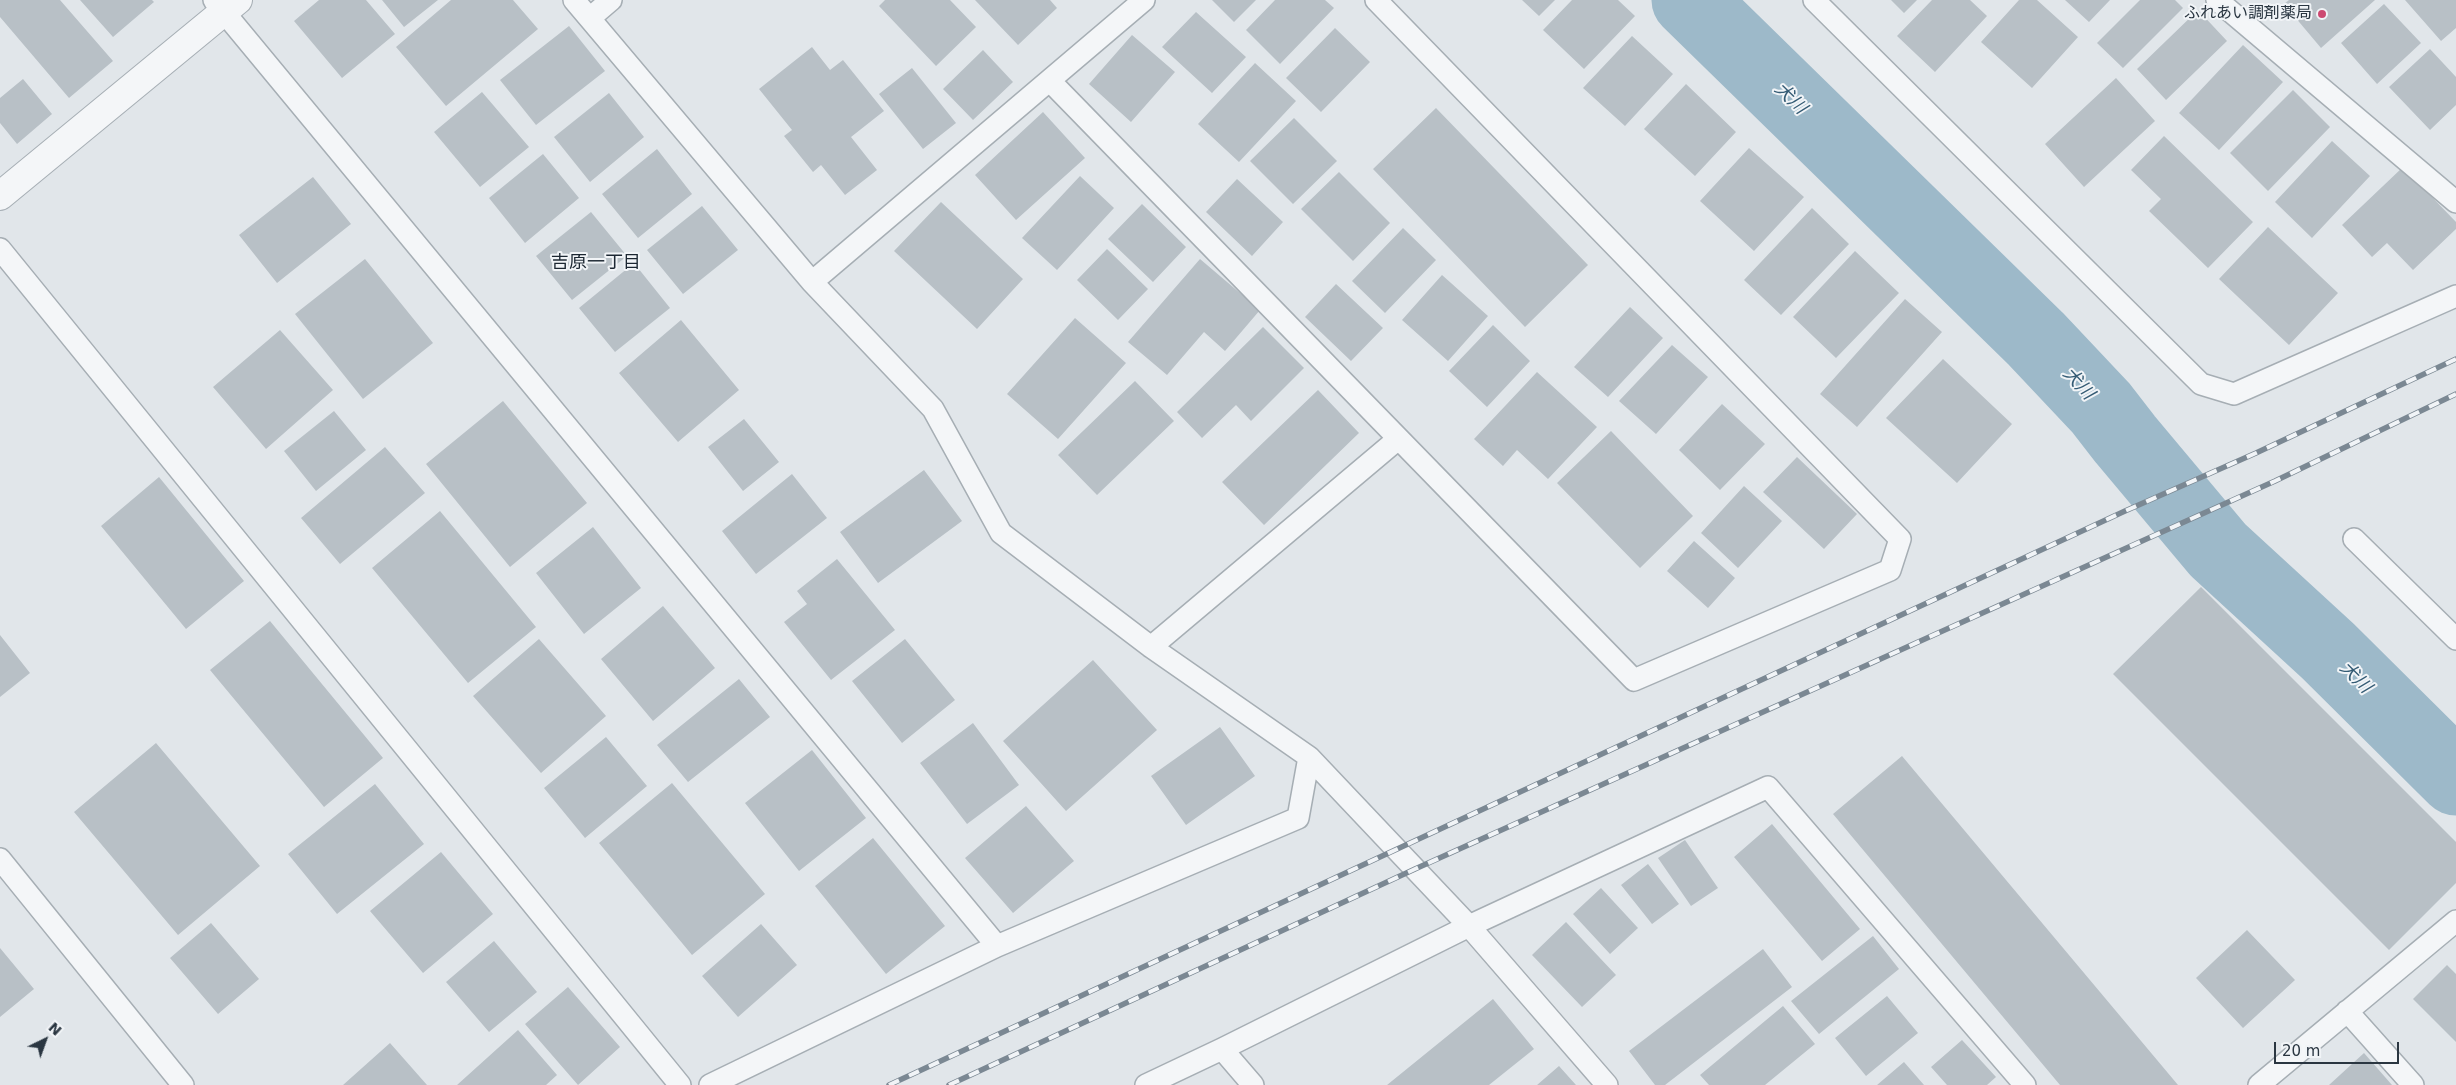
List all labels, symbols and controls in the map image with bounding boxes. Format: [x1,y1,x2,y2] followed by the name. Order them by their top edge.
[2184,4,2312,24] place label: ふれあい調剤薬局
[2316,8,2328,20] marker: ふれあい調剤薬局
[1770,79,1810,119] water label: 犬川
[551,252,641,274] district label: 吉原一丁目
[2058,363,2098,405] water label: 犬川
[2335,658,2375,698] water label: 犬川
[20,1015,70,1065] north arrow
[45,1019,65,1039] text: N
[2276,1032,2401,1064] scale bar
[2282,1042,2320,1060] text: 20 m

